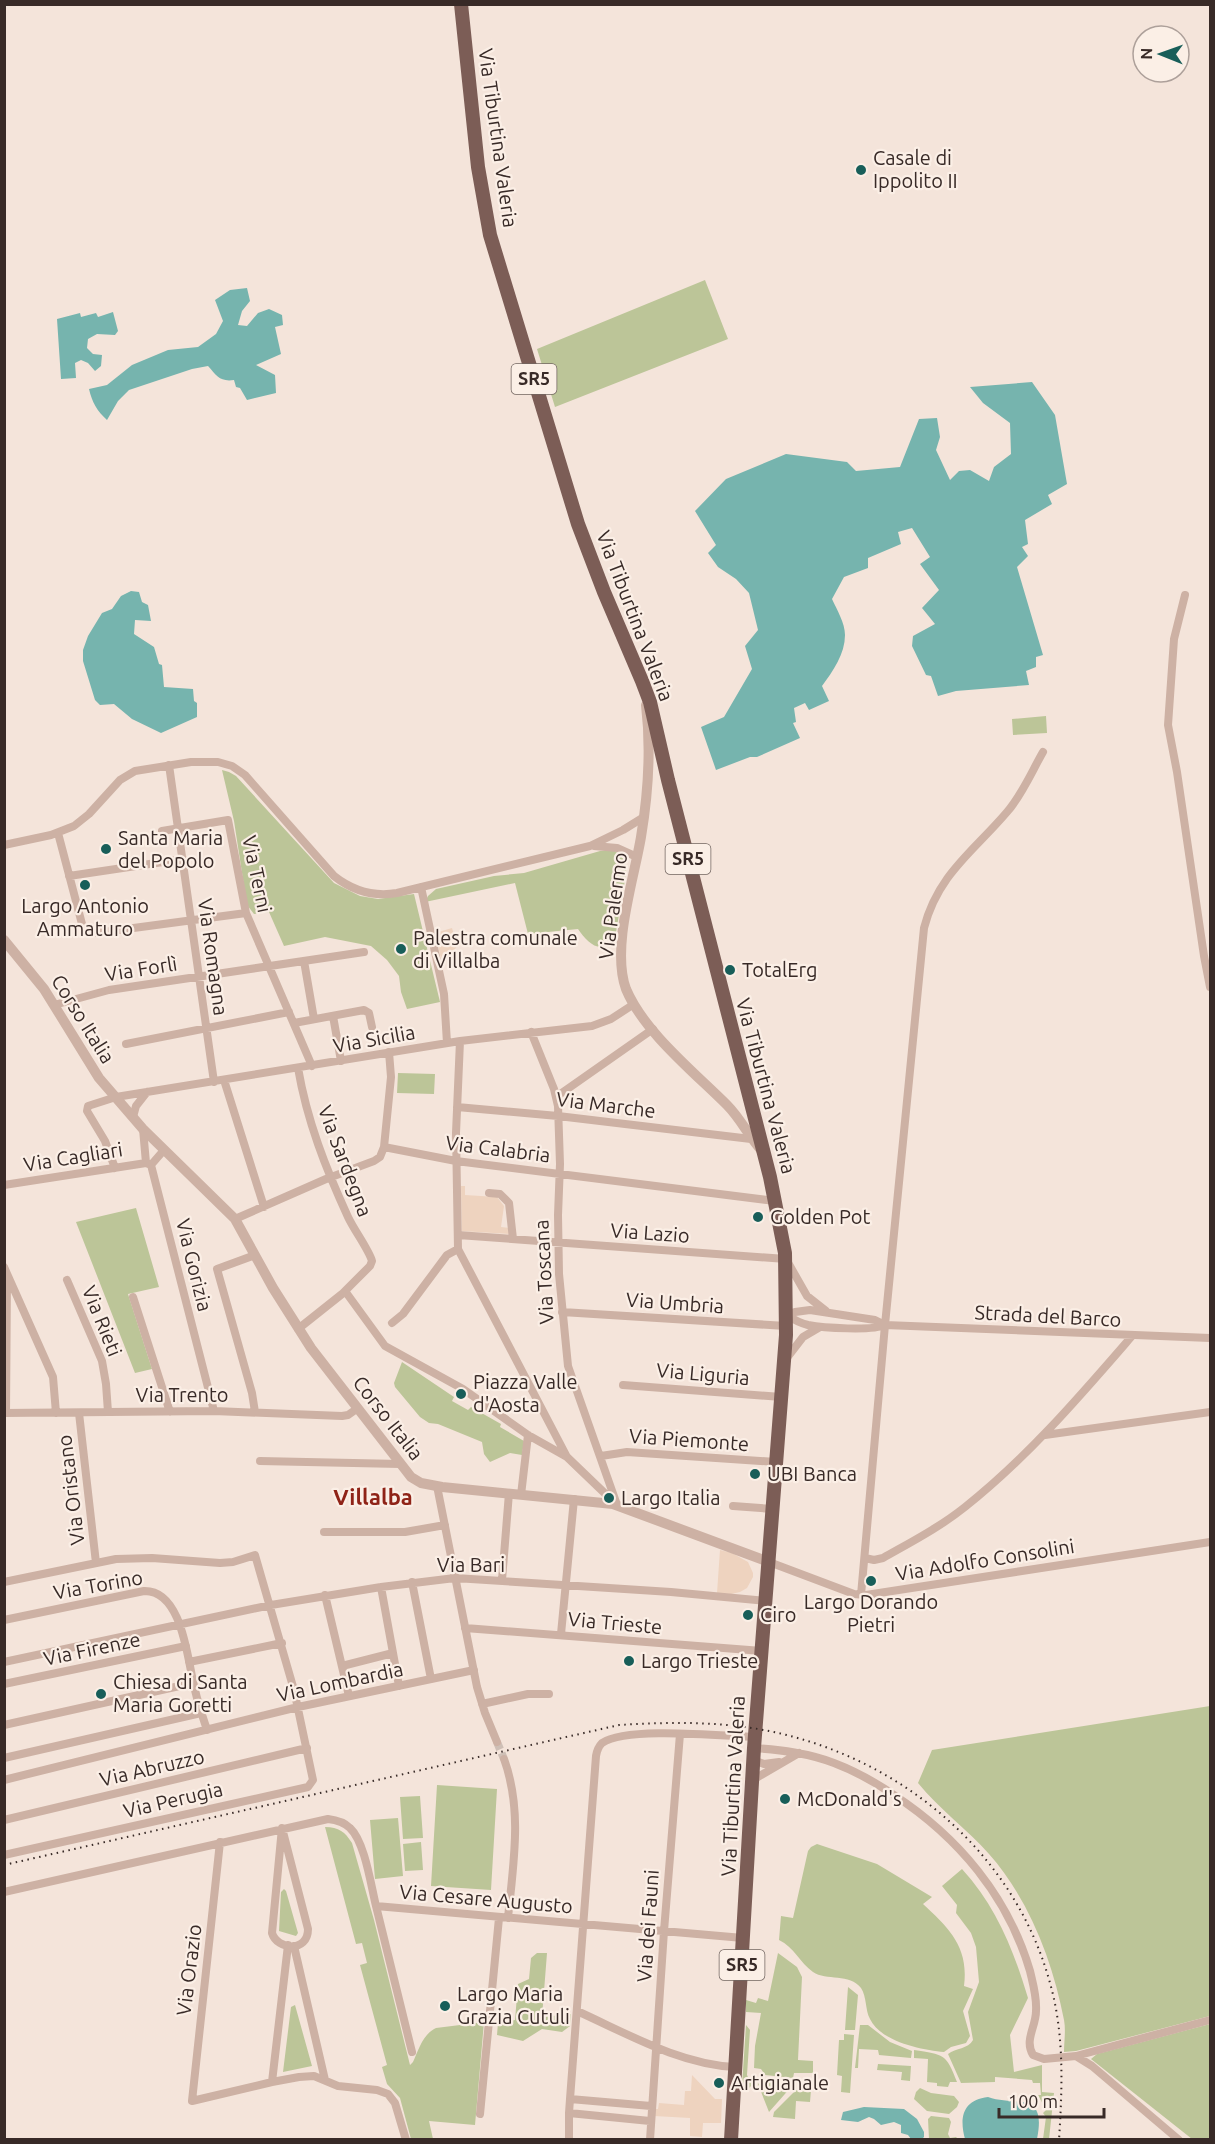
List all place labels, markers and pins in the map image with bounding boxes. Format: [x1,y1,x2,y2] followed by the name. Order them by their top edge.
[873,146,958,192] place label: Casale di Ippolito II
[854,163,868,177] marker: Casale di Ippolito II
[118,826,223,872] place label: Santa Maria del Popolo
[99,842,113,856] marker: Santa Maria del Popolo
[78,878,92,892] marker: Largo Antonio Ammaturo
[21,894,149,940] place label: Largo Antonio Ammaturo
[413,926,578,972] place label: Palestra comunale di Villalba
[394,942,408,956] marker: Palestra comunale di Villalba
[742,958,817,981] place label: TotalErg
[723,963,737,977] marker: TotalErg
[770,1205,870,1228] place label: Golden Pot
[751,1210,765,1224] marker: Golden Pot
[473,1370,577,1416] place label: Piazza Valle d'Aosta
[454,1387,468,1401] marker: Piazza Valle d'Aosta
[767,1462,857,1485] place label: UBI Banca
[748,1467,762,1481] marker: UBI Banca
[621,1486,720,1509] place label: Largo Italia
[602,1491,616,1505] marker: Largo Italia
[864,1574,878,1588] marker: Largo Dorando Pietri
[804,1590,938,1636] place label: Largo Dorando Pietri
[760,1603,796,1626] place label: Ciro
[741,1608,755,1622] marker: Ciro
[641,1649,758,1672] place label: Largo Trieste
[622,1654,636,1668] marker: Largo Trieste
[113,1670,248,1716] place label: Chiesa di Santa Maria Goretti
[94,1687,108,1701] marker: Chiesa di Santa Maria Goretti
[797,1787,902,1810] place label: McDonald's
[778,1792,792,1806] marker: McDonald's
[457,1982,570,2028] place label: Largo Maria Grazia Cutuli
[438,1999,452,2013] marker: Largo Maria Grazia Cutuli
[731,2071,829,2094] place label: Artigianale
[712,2076,726,2090] marker: Artigianale

